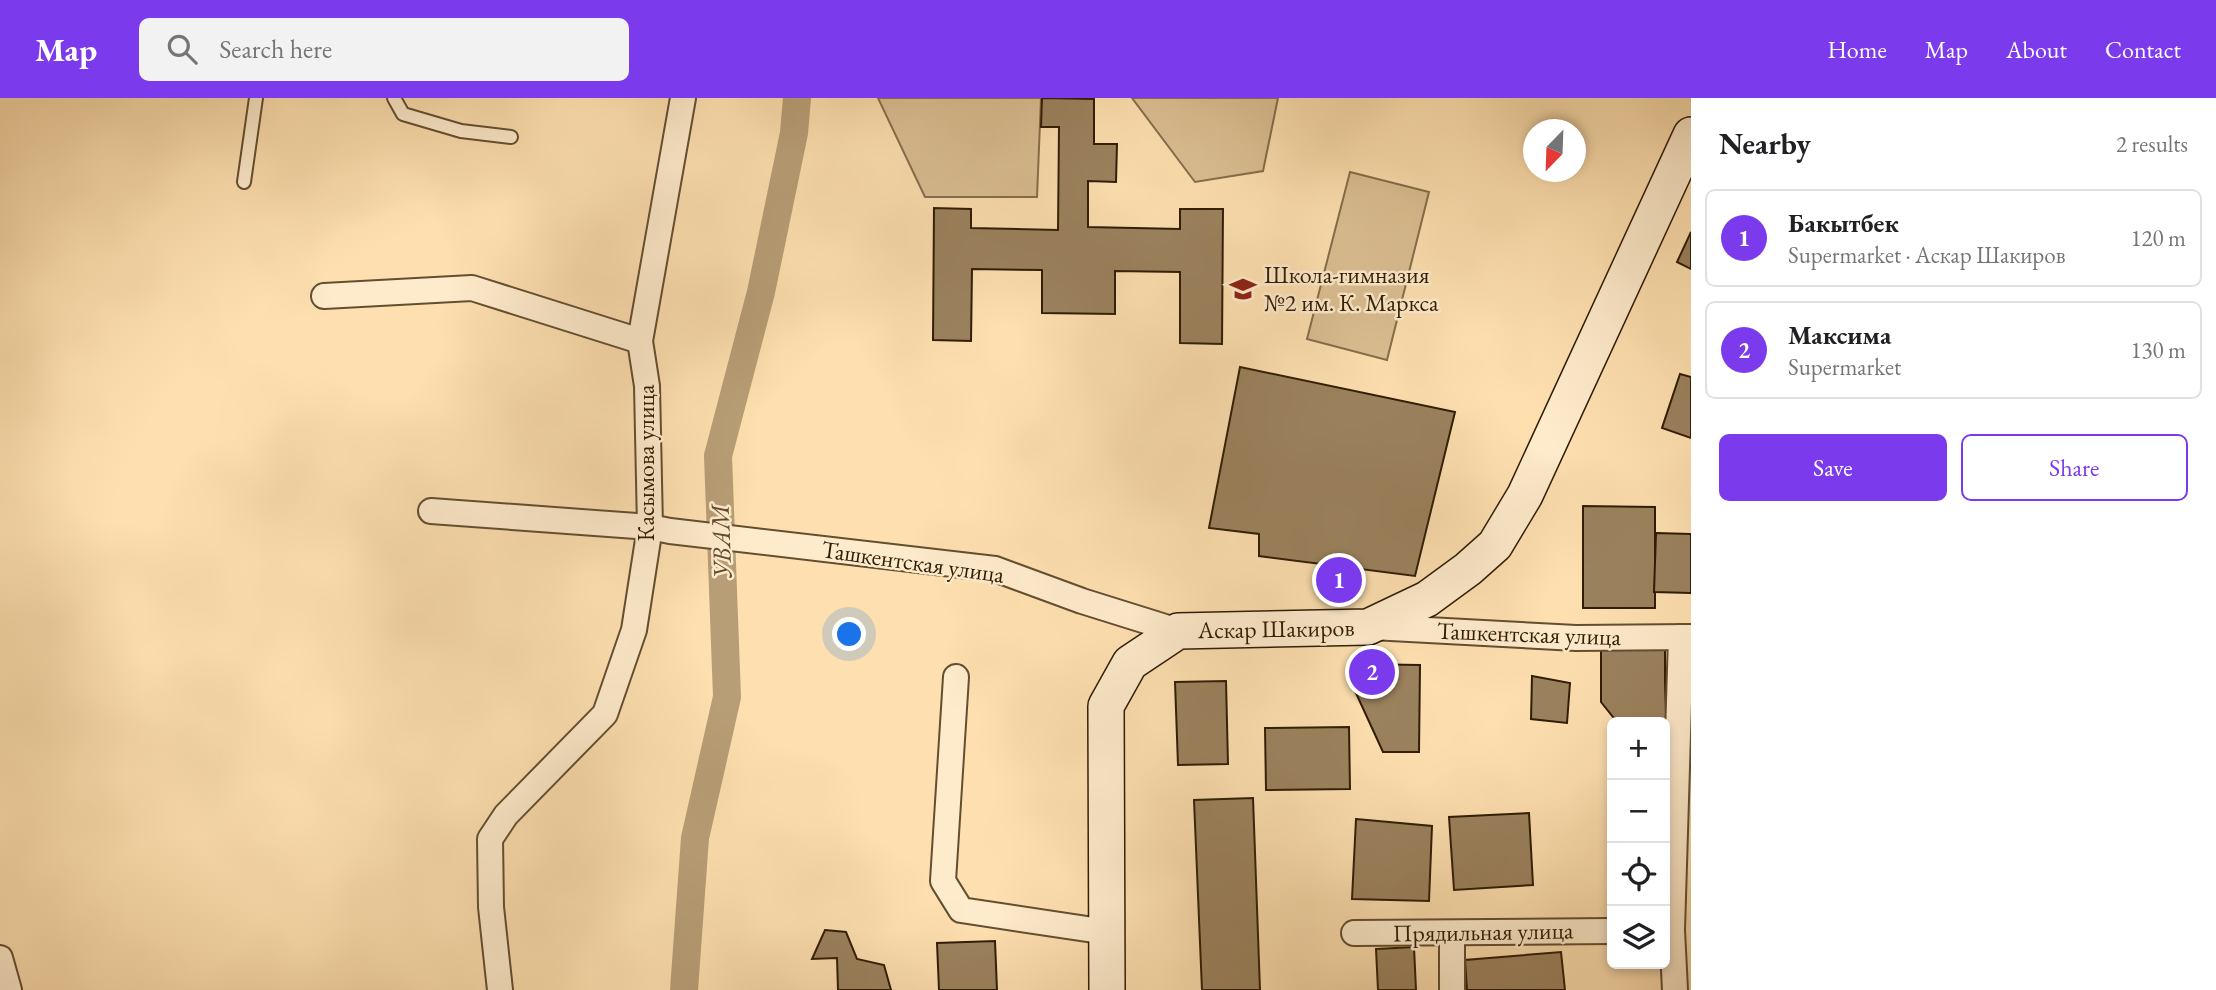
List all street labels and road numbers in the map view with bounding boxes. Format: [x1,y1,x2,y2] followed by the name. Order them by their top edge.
[630,384,661,541] street label: Касымова улица
[820,533,1007,590] street label: Ташкентская улица
[1196,612,1355,645] street label: Аскар Шакиров
[1436,615,1622,652] street label: Ташкентская улица
[1392,914,1574,949] street label: Прядильная улица

